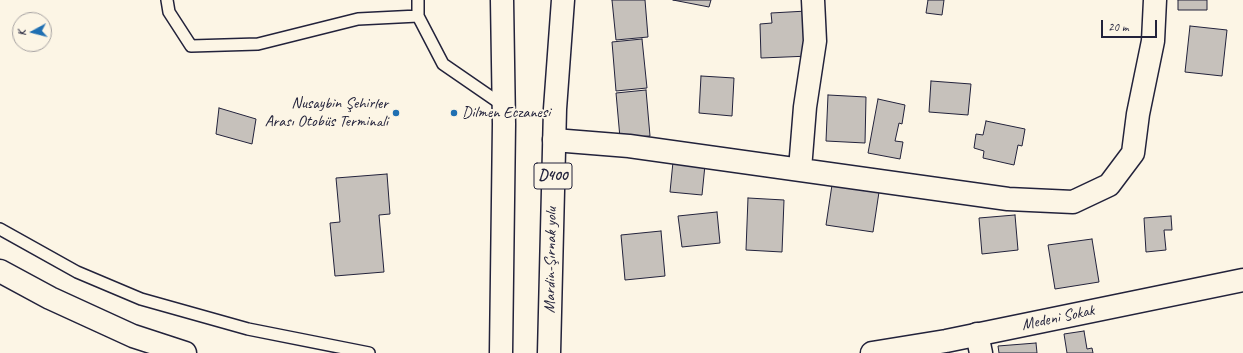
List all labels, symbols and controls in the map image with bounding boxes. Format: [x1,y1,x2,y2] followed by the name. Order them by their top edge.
[12,12,52,52] north arrow
[1103,12,1159,38] scale bar
[1108,19,1128,35] text: 20 m
[14,30,28,37] text: K
[265,94,388,132] place label: Nusaybin Şehirler Arası Otobüs Terminali
[462,103,550,123] place label: Dilmen Eczanesi
[391,108,401,118] marker: Nusaybin Şehirler Arası Otobüs Terminali
[449,108,459,118] marker: Dilmen Eczanesi
[534,163,572,189] road number: D400
[540,207,562,313] street label: Mardin-Şırnak yolu
[1020,301,1096,335] street label: Medeni Sokak

